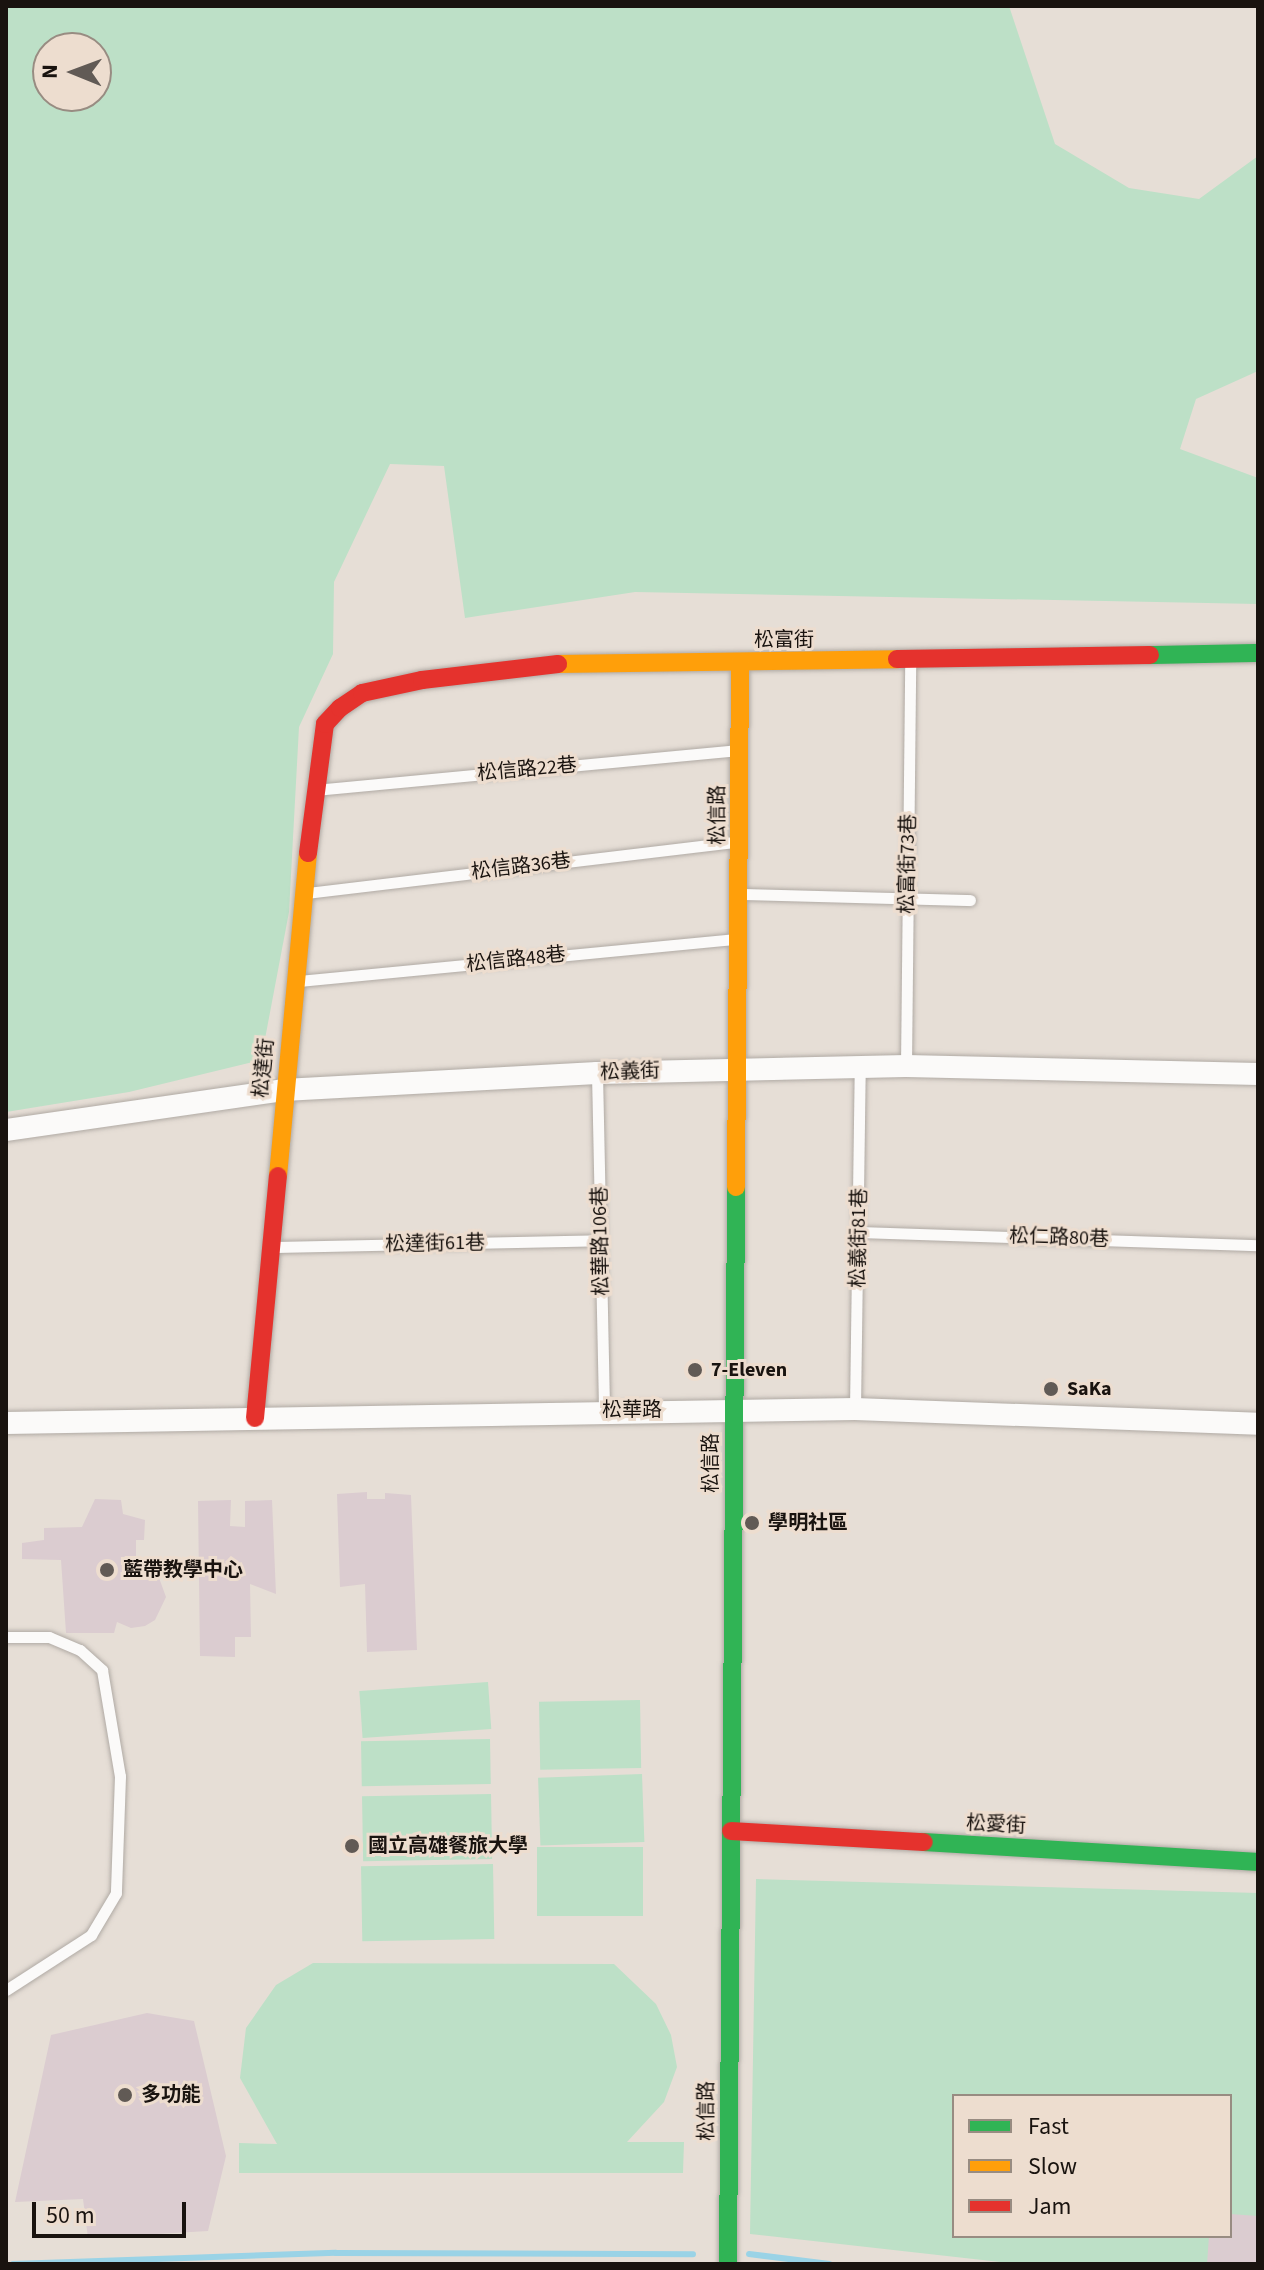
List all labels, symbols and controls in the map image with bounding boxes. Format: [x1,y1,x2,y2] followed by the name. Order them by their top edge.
[32,32,112,112] north arrow
[34,64,66,79] text: N
[754,628,814,652] street label: 松富街
[476,754,578,786] street label: 松信路22巷
[706,785,730,845] street label: 松信路
[895,814,921,914] street label: 松富街73巷
[470,849,572,885] street label: 松信路36巷
[465,943,567,977] street label: 松信路48巷
[249,1037,279,1099] street label: 松達街
[600,1059,660,1085] street label: 松義街
[588,1186,614,1296] street label: 松華路106巷
[846,1188,872,1288] street label: 松義街81巷
[1009,1224,1109,1252] street label: 松仁路80巷
[385,1231,485,1257] street label: 松達街61巷
[711,1358,787,1382] place label: 7-Eleven
[686,1361,704,1379] marker: 7-Eleven
[1067,1377,1111,1401] place label: SaKa
[1042,1380,1060,1398] marker: SaKa
[602,1398,662,1422] street label: 松華路
[699,1433,723,1493] street label: 松信路
[768,1511,848,1535] place label: 學明社區
[743,1514,761,1532] marker: 學明社區
[123,1558,243,1582] place label: 藍帶教學中心
[98,1561,116,1579] marker: 藍帶教學中心
[965,1811,1027,1839] street label: 松愛街
[368,1834,528,1858] place label: 國立高雄餐旅大學
[343,1837,361,1855] marker: 國立高雄餐旅大學
[695,2081,719,2141] street label: 松信路
[141,2083,201,2107] place label: 多功能
[116,2086,134,2104] marker: 多功能
[952,2094,1232,2238] legend
[1028,2109,1069,2144] text: Fast
[1028,2149,1077,2184] text: Slow
[36,2186,190,2236] scale bar
[1028,2189,1072,2224] text: Jam
[46,2198,95,2233] text: 50 m

